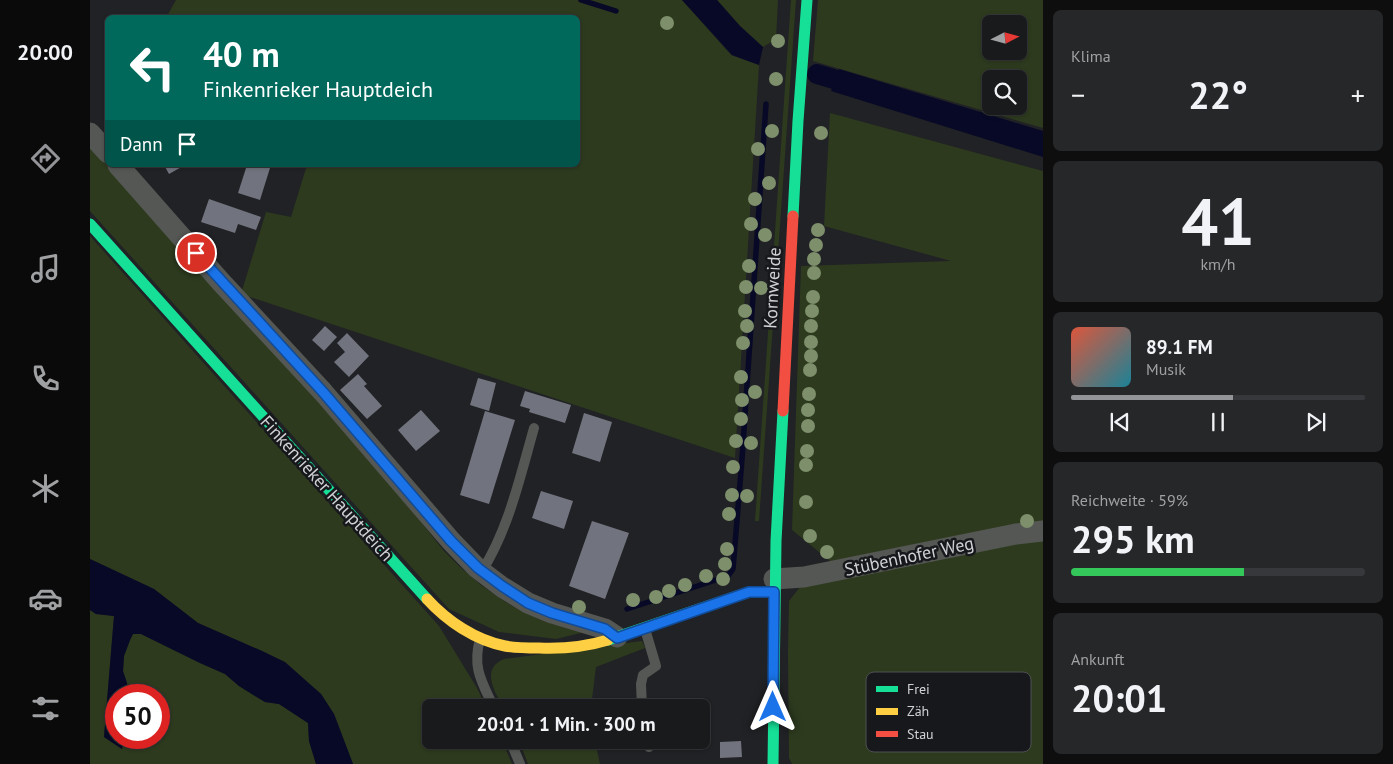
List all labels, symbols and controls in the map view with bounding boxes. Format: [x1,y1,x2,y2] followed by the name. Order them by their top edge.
[982,15,1028,60] north arrow
[982,15,1027,115] map controls
[203,31,280,77] text: 40 m
[120,35,185,100] icon: left
[17,38,73,66] text: 20:00
[1071,46,1111,66] text: Klima
[982,70,1027,115] button: search
[1188,70,1248,119] text: 22°
[203,75,433,103] text: Finkenrieker Hauptdeich
[1071,76,1085,113] text: −
[1351,76,1365,113] text: +
[173,130,201,158] icon: arrive
[120,132,163,156] text: Dann
[28,141,63,176] icon: directions
[1181,179,1255,263] text: 41
[175,232,217,274] pin
[182,239,210,267] icon: arrive
[758,247,786,329] street label: Kornweide
[28,251,63,286] icon: music
[1200,254,1236,274] text: km/h
[1146,335,1213,359] text: 89.1 FM
[1146,359,1186,379] text: Musik
[28,361,63,396] icon: phone
[1106,408,1134,436] icon: previous
[1204,408,1232,436] icon: pause
[1302,408,1330,436] icon: next
[256,410,398,566] street label: Finkenrieker Hauptdeich
[28,471,63,506] icon: climate
[1071,490,1188,510] text: Reichweite · 59%
[1071,514,1195,563] text: 295 km
[842,531,976,581] street label: Stübenhofer Weg
[28,581,63,616] icon: car
[1071,649,1124,669] text: Ankunft
[866,672,1031,752] legend
[1071,673,1167,722] text: 20:01
[746,680,798,732] position arrow
[907,680,930,698] text: Frei
[105,684,170,749] speed limit sign: 50
[28,691,63,726] icon: filters
[907,702,929,720] text: Zäh
[476,712,656,736] text: 20:01 · 1 Min. · 300 m
[907,725,934,743] text: Stau

